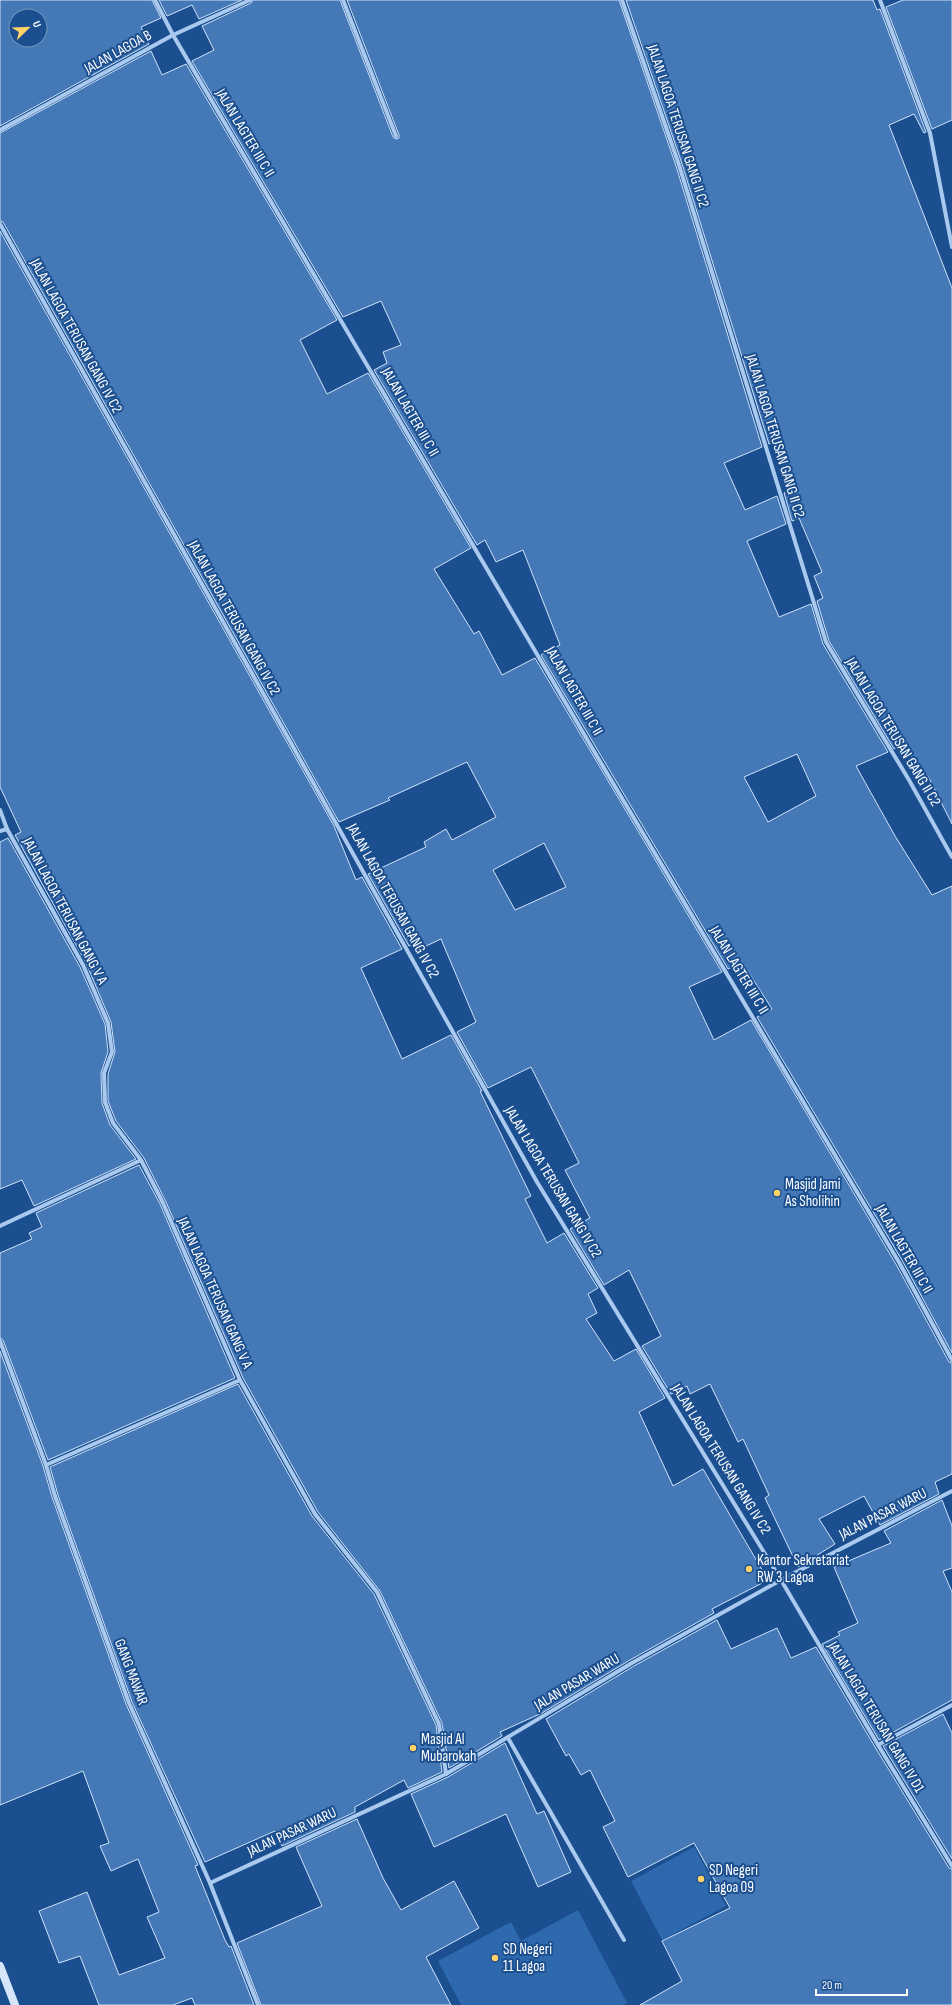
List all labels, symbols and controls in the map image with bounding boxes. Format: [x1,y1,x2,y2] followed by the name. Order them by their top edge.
[8,8,48,48] north arrow
[30,19,44,30] text: U
[80,26,155,79] street label: JALAN LAGOA B
[642,41,713,210] street label: JALAN LAGOA TERUSAN GANG II C2
[211,84,279,181] street label: JALAN LAGTER III C II
[25,254,126,417] street label: JALAN LAGOA TERUSAN GANG IV C2
[741,351,809,520] street label: JALAN LAGOA TERUSAN GANG II C2
[376,363,443,460] street label: JALAN LAGTER III C II
[183,536,284,699] street label: JALAN LAGOA TERUSAN GANG IV C2
[540,642,607,739] street label: JALAN LAGTER III C II
[841,653,945,810] street label: JALAN LAGOA TERUSAN GANG II C2
[342,819,443,982] street label: JALAN LAGOA TERUSAN GANG IV C2
[18,833,112,988] street label: JALAN LAGOA TERUSAN GANG V A
[705,921,773,1018] street label: JALAN LAGTER III C II
[500,1102,606,1261] street label: JALAN LAGOA TERUSAN GANG IV C2
[784,1175,841,1211] place label: Masjid Jami As Sholihin
[772,1188,782,1198] marker: Masjid Jami As Sholihin
[870,1200,937,1297] street label: JALAN LAGTER III C II
[173,1213,257,1372] street label: JALAN LAGOA TERUSAN GANG V A
[666,1379,775,1538] street label: JALAN LAGOA TERUSAN GANG IV C2
[835,1484,930,1545] street label: JALAN PASAR WARU
[757,1551,850,1587] place label: Kantor Sekretariat RW 3 Lagoa
[744,1564,754,1574] marker: Kantor Sekretariat RW 3 Lagoa
[110,1636,152,1708] street label: GANG MAWAR
[823,1637,929,1797] street label: JALAN LAGOA TERUSAN GANG IV D1
[530,1649,623,1715] street label: JALAN PASAR WARU
[421,1730,476,1766] place label: Masjid Al Mubarokah
[408,1743,418,1753] marker: Masjid Al Mubarokah
[243,1803,340,1861] street label: JALAN PASAR WARU
[709,1861,758,1897] place label: SD Negeri Lagoa 09
[696,1874,706,1884] marker: SD Negeri Lagoa 09
[503,1940,552,1976] place label: SD Negeri 11 Lagoa
[490,1953,500,1963] marker: SD Negeri 11 Lagoa
[816,1971,907,1997] scale bar
[822,1978,842,1993] text: 20 m

